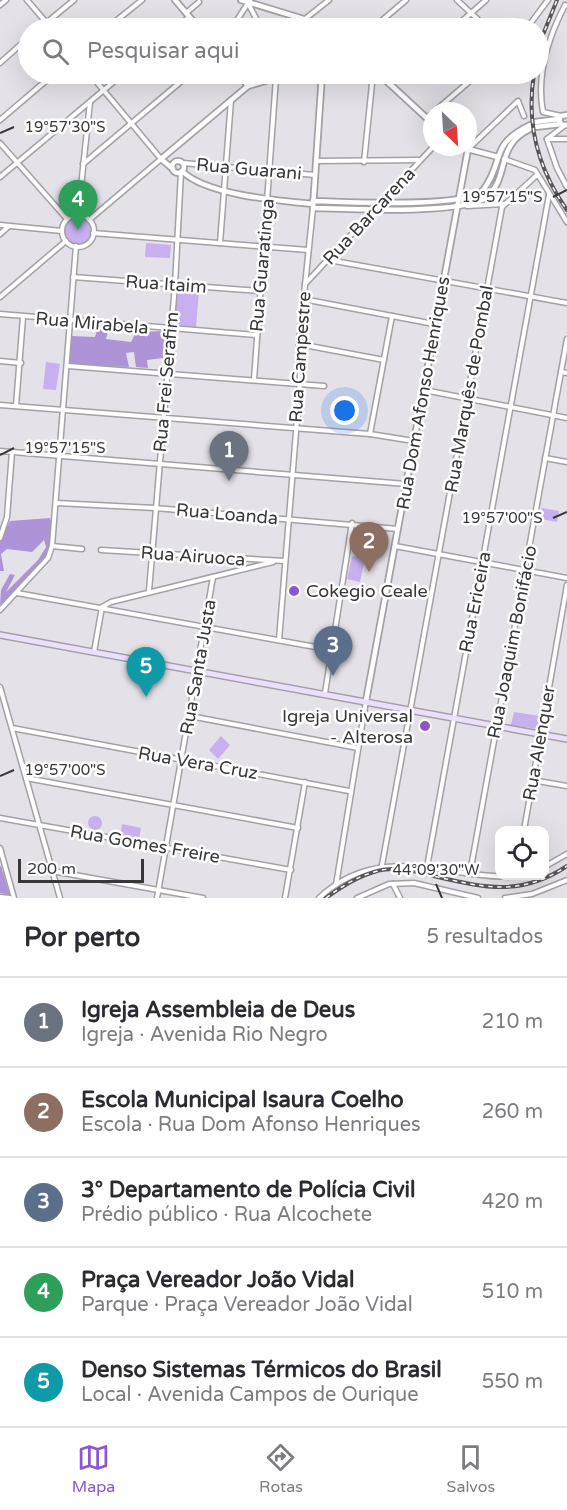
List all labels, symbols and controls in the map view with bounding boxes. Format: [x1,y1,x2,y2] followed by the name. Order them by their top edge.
[18,18,549,84] search box
[39,35,72,68] icon: search
[87,38,239,64] text: Pesquisar aqui
[423,102,477,156] north arrow
[25,118,105,136] text: 19°57'30"S
[195,153,303,185] street label: Rua Guarani
[318,163,420,269] street label: Rua Barcarena
[58,180,98,230] pin: 4
[462,188,542,206] text: 19°57'15"S
[245,197,279,333] street label: Rua Guaratinga
[125,270,207,298] street label: Rua Itaim
[392,275,454,511] street label: Rua Dom Afonso Henriques
[440,284,498,494] street label: Rua Marquês de Pombal
[284,291,316,423] street label: Rua Campestre
[35,307,149,339] street label: Rua Mirabela
[149,311,183,453] street label: Rua Frei Serafim
[330,396,359,425] your location
[210,432,248,481] pin: 1
[25,439,105,457] text: 19°57'15"S
[175,499,279,529] street label: Rua Loanda
[462,509,542,527] text: 19°57'00"S
[350,522,388,572] pin: 2
[140,541,246,571] street label: Rua Airuoca
[482,543,542,741] street label: Rua Joaquim Bonifácio
[454,550,496,654] street label: Rua Ericeira
[306,580,428,602] place label: Cokegio Ceale
[287,584,301,598] marker: Cokegio Ceale
[175,598,221,736] street label: Rua Santa Justa
[314,626,352,676] pin: 3
[126,648,166,697] pin: 5
[518,683,560,802] street label: Rua Alenquer
[282,705,413,748] place label: Igreja Universal - Alterosa
[418,719,432,733] marker: Igreja Universal - Alterosa
[136,742,260,784] street label: Rua Vera Cruz
[25,761,105,779] text: 19°57'00"S
[68,820,222,868] street label: Rua Gomes Freire
[495,826,549,880] map controls
[495,826,549,880] button: locate
[18,856,144,884] scale bar
[27,859,76,879] text: 200 m
[393,861,479,879] text: 44°09'30"W
[24,922,140,953] text: Por perto
[427,925,543,949] text: 5 resultados
[81,997,355,1023] text: Igreja Assembleia de Deus
[37,1010,50,1034] text: 1
[482,1010,543,1034] text: 210 m
[81,1023,328,1047] text: Igreja · Avenida Rio Negro
[81,1087,404,1113] text: Escola Municipal Isaura Coelho
[37,1100,50,1124] text: 2
[482,1100,543,1124] text: 260 m
[81,1113,421,1137] text: Escola · Rua Dom Afonso Henriques
[81,1177,416,1203] text: 3° Departamento de Polícia Civil
[37,1190,50,1214] text: 3
[482,1190,543,1214] text: 420 m
[81,1203,372,1227] text: Prédio público · Rua Alcochete
[81,1267,354,1293] text: Praça Vereador João Vidal
[37,1280,50,1304] text: 4
[482,1280,543,1304] text: 510 m
[81,1293,413,1317] text: Parque · Praça Vereador João Vidal
[81,1357,442,1383] text: Denso Sistemas Térmicos do Brasil
[37,1370,50,1394] text: 5
[482,1370,543,1394] text: 550 m
[81,1383,419,1407] text: Local · Avenida Campos de Ourique
[72,1441,115,1497] tab: Mapa
[259,1441,303,1497] tab: Rotas
[447,1441,495,1497] tab: Salvos

